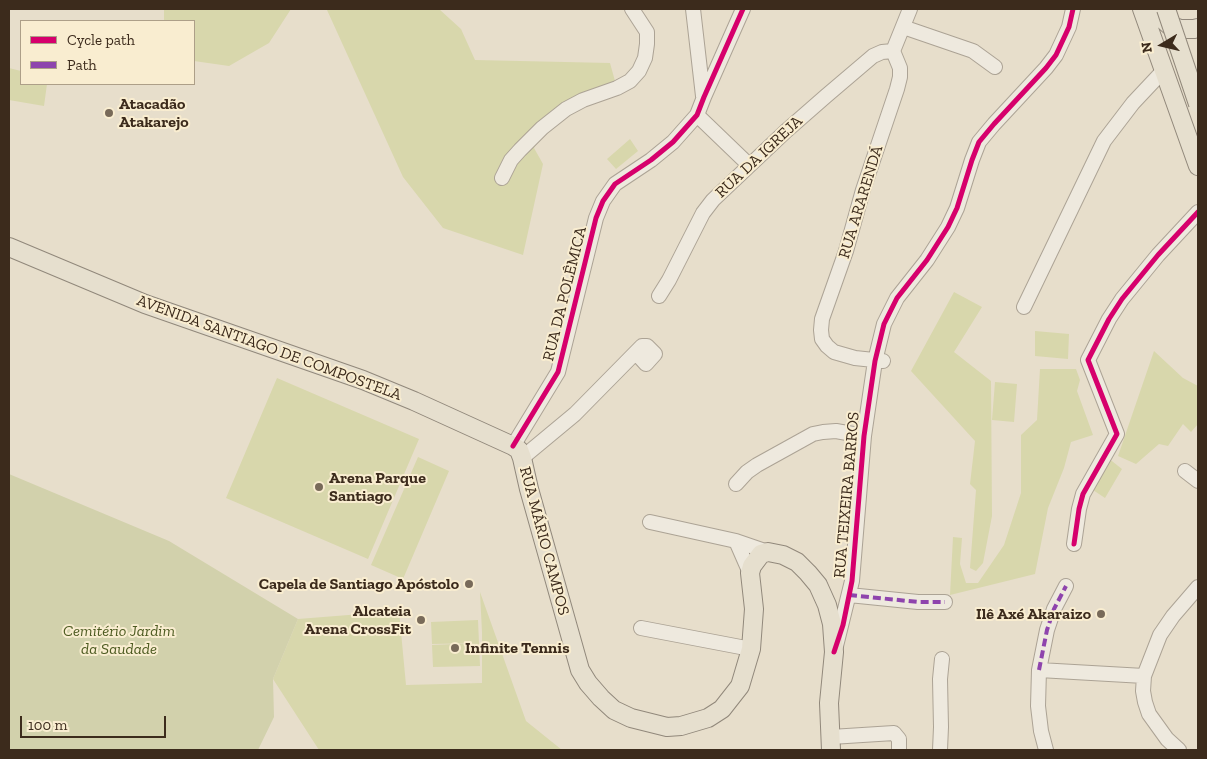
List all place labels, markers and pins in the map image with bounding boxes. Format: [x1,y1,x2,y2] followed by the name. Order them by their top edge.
[119,94,189,132] place label: Atacadão Atakarejo
[103,107,115,119] marker: Atacadão Atakarejo
[329,468,426,506] place label: Arena Parque Santiago
[313,481,325,493] marker: Arena Parque Santiago
[259,574,459,594] place label: Capela de Santiago Apóstolo
[463,578,475,590] marker: Capela de Santiago Apóstolo
[304,601,411,639] place label: Alcateia Arena CrossFit
[976,604,1091,624] place label: Ilê Axé Akaraizo
[1095,608,1107,620] marker: Ilê Axé Akaraizo
[415,614,427,626] marker: Alcateia Arena CrossFit
[465,638,569,658] place label: Infinite Tennis
[449,642,461,654] marker: Infinite Tennis

